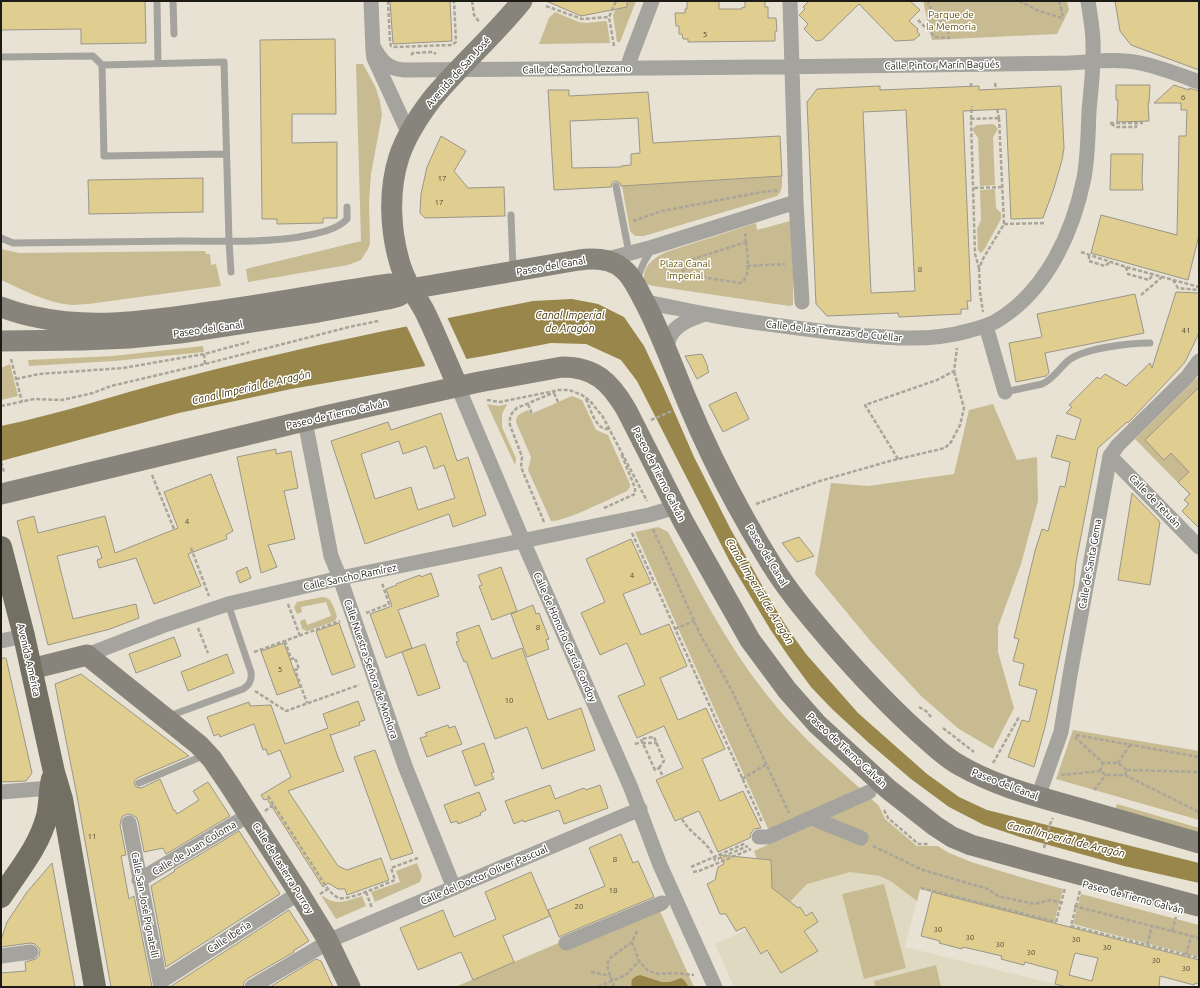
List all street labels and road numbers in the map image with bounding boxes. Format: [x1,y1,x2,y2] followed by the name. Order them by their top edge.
[424,35,492,109] street label: Avenida de San José
[884,58,1000,72] street label: Calle Pintor Marín Bagüés
[522,63,632,75] street label: Calle de Sancho Lezcano
[516,254,587,277] street label: Paseo del Canal
[765,318,903,344] street label: Calle de las Terrazas de Cuéllar
[173,319,244,339] street label: Paseo del Canal
[285,397,389,431] street label: Paseo de Tierno Galván
[630,425,688,523] street label: Paseo de Tierno Galván
[1127,472,1183,530] street label: Calle de Tetuán
[1077,518,1103,610] street label: Calle de Santa Gema
[744,522,790,588] street label: Paseo del Canal
[302,562,398,592] street label: Calle Sancho Ramírez
[531,570,599,704] street label: Calle de Honorio García Condoy
[342,598,400,740] street label: Calle Nuestra Señora de Monlora
[15,622,43,698] street label: Avenida América
[805,710,889,790] street label: Paseo de Tierno Galván
[970,766,1040,802] street label: Paseo del Canal
[150,819,238,877] street label: Calle de Juan Coloma
[250,820,316,916] street label: Calle de Lasierra Purroy
[419,843,549,907] street label: Calle del Doctor Oliver Pascual
[129,851,161,959] street label: Calle San José Pignatelli
[1081,878,1185,916] street label: Paseo de Tierno Galván
[205,919,253,955] street label: Calle Iberia

